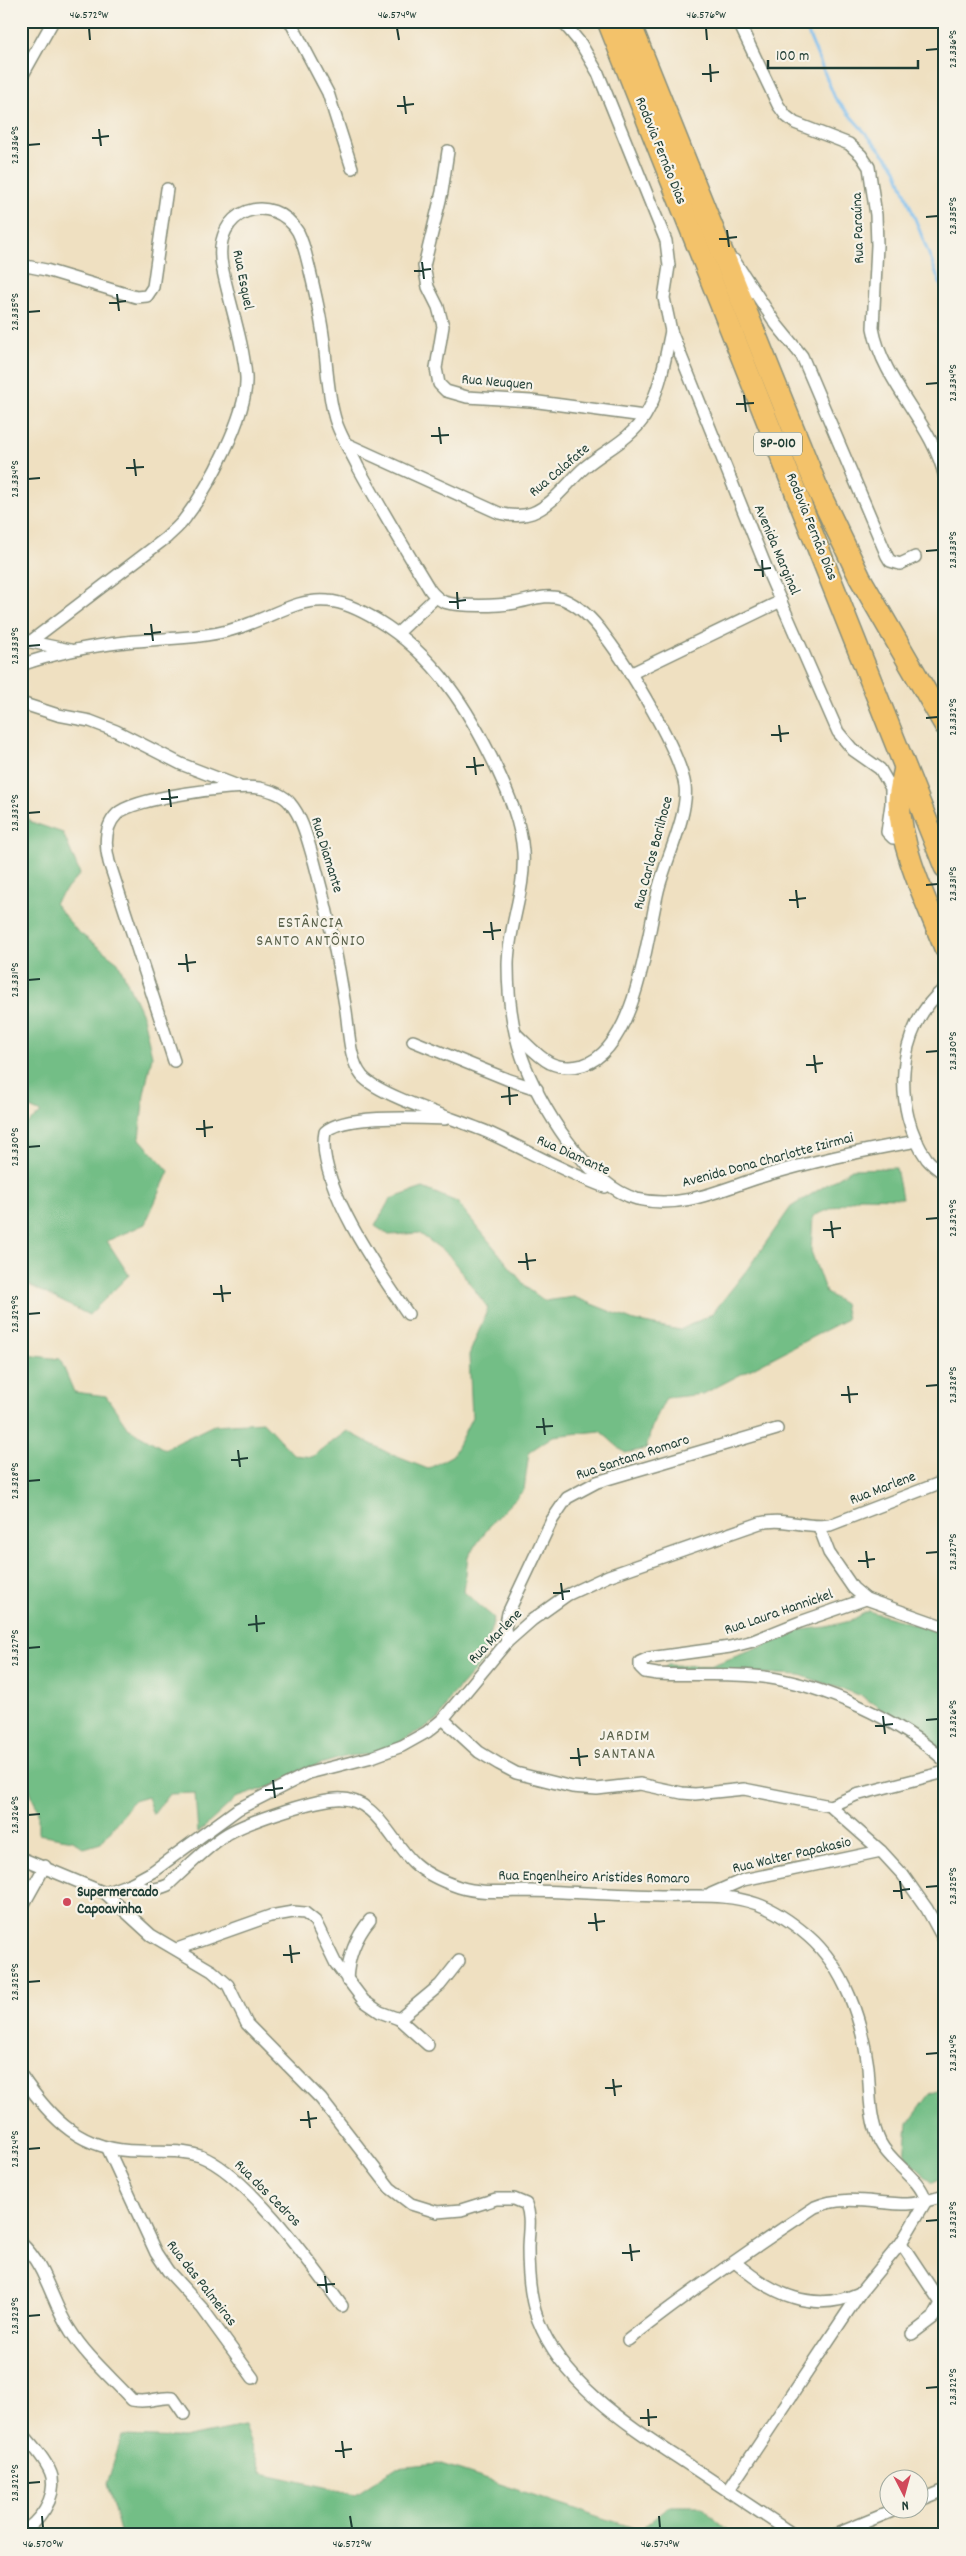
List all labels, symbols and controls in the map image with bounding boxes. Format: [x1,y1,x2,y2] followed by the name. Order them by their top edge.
[70,7,109,24] text: 46.572°W
[378,7,416,24] text: 46.574°W
[686,7,726,24] text: 46.576°W
[945,30,962,68] text: 23.336°S
[768,38,918,70] scale bar
[776,46,809,68] text: 100 m
[628,94,692,208] street label: Rodovia Fernão Dias
[7,126,24,164] text: 23.336°S
[847,191,871,264] street label: Rua Paraúna
[945,197,962,235] text: 23.335°S
[225,248,259,312] street label: Rua Esquel
[7,293,24,331] text: 23.335°S
[945,364,962,402] text: 23.334°S
[460,369,534,397] street label: Rua Neuquen
[754,432,802,456] road number: SP-010
[525,439,596,503] street label: Rua Calafate
[7,460,24,498] text: 23.334°S
[779,470,843,584] street label: Rodovia Fernão Dias
[747,501,805,599] street label: Avenida Marginal
[945,531,962,569] text: 23.333°S
[7,627,24,665] text: 23.333°S
[945,698,962,736] text: 23.332°S
[7,794,24,832] text: 23.332°S
[628,794,680,912] street label: Rua Carlos Barilhoce
[304,814,348,896] street label: Rua Diamante
[945,867,962,902] text: 23.331°S
[256,912,366,953] district label: ESTÂNCIA SANTO ANTÔNIO
[7,963,24,998] text: 23.331°S
[945,1032,962,1070] text: 23.330°S
[680,1127,857,1195] street label: Avenida Dona Charlotte Izirmai
[7,1128,24,1166] text: 23.330°S
[533,1130,614,1182] street label: Rua Diamante
[945,1199,962,1237] text: 23.329°S
[7,1295,24,1333] text: 23.329°S
[945,1366,962,1404] text: 23.328°S
[573,1429,693,1487] street label: Rua Santana Romaro
[7,1462,24,1500] text: 23.328°S
[847,1466,920,1512] street label: Rua Marlene
[945,1534,962,1570] text: 23.327°S
[722,1584,837,1642] street label: Rua Laura Hannickel
[464,1604,528,1670] street label: Rua Marlene
[7,1630,24,1666] text: 23.327°S
[945,1700,962,1738] text: 23.326°S
[594,1725,656,1766] district label: JARDIM SANTANA
[7,1796,24,1834] text: 23.326°S
[730,1832,854,1880] street label: Rua Walter Papakasio
[498,1865,690,1891] street label: Rua Engenlheiro Aristides Romaro
[945,1867,962,1905] text: 23.325°S
[77,1882,159,1921] place label: Supermercado Capoavinha
[61,1896,73,1908] marker: Supermercado Capoavinha
[7,1963,24,2001] text: 23.325°S
[945,2034,962,2072] text: 23.324°S
[7,2130,24,2168] text: 23.324°S
[228,2155,306,2233] street label: Rua dos Cedros
[945,2201,962,2239] text: 23.323°S
[160,2236,242,2332] street label: Rua das Palmeiras
[7,2297,24,2335] text: 23.323°S
[945,2368,962,2406] text: 23.322°S
[7,2464,24,2502] text: 23.322°S
[878,2468,928,2518] north arrow
[901,2495,910,2515] text: N
[23,2536,63,2553] text: 46.570°W
[333,2536,372,2553] text: 46.572°W
[641,2536,679,2553] text: 46.574°W

